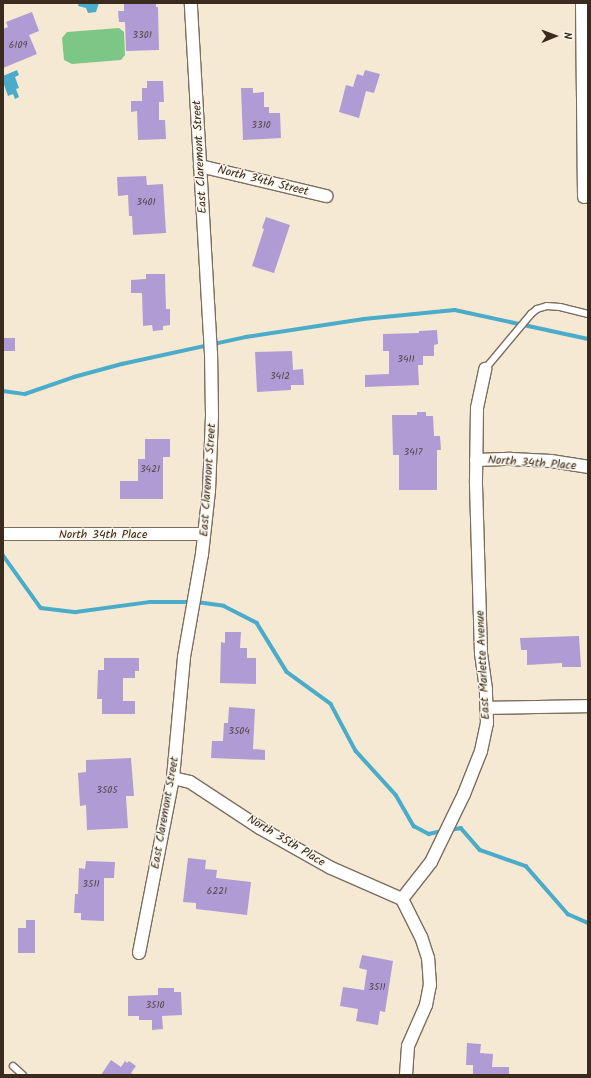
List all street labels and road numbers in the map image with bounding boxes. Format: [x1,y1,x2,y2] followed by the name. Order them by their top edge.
[190,100,210,214] street label: East Claremont Street
[216,163,310,199] street label: North 34th Street
[197,423,219,537] street label: East Claremont Street
[487,453,577,473] street label: North 34th Place
[59,528,147,542] street label: North 34th Place
[473,610,493,720] street label: East Marlette Avenue
[148,756,182,870] street label: East Claremont Street
[244,812,328,870] street label: North 35th Place

